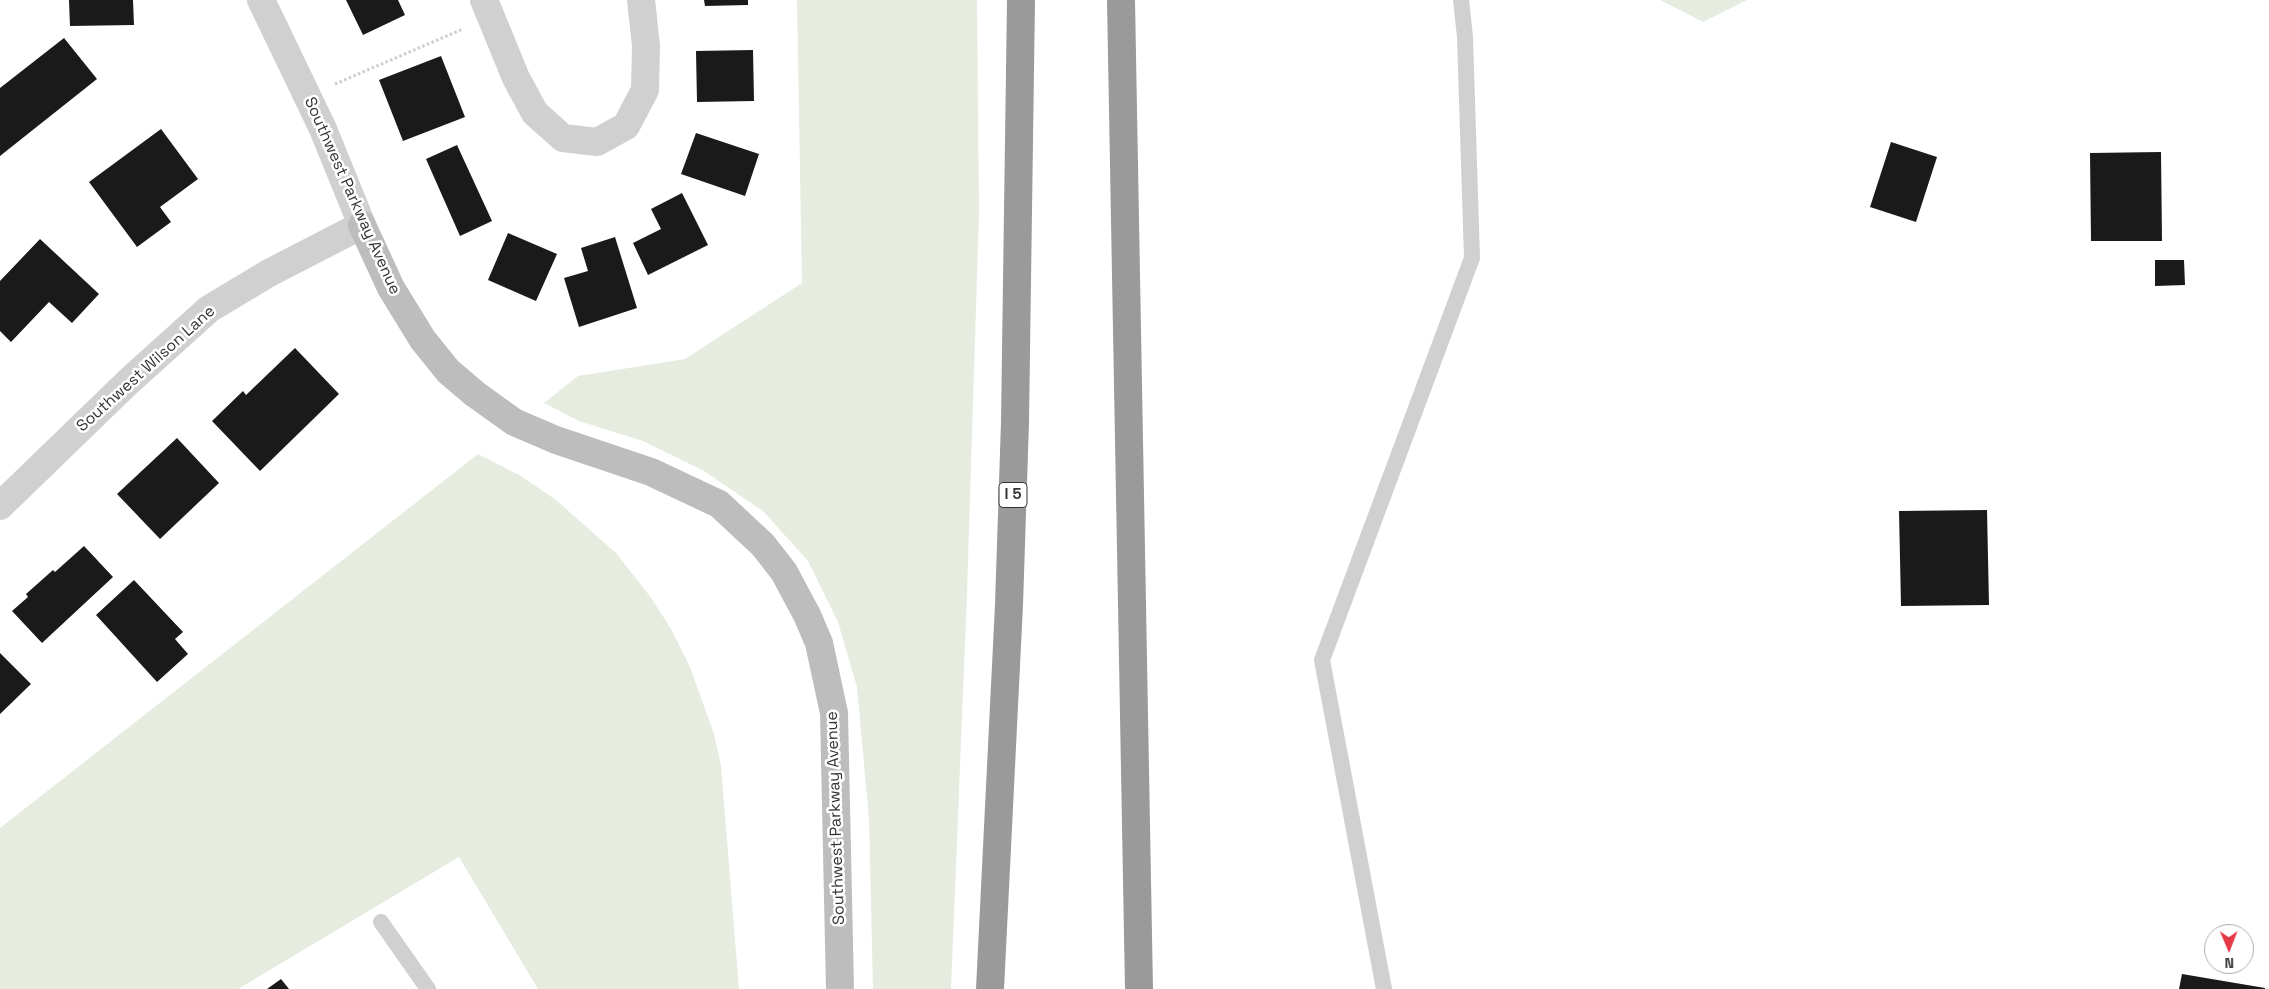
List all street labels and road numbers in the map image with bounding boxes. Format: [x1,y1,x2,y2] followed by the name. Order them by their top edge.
[300,94,404,298] street label: Southwest Parkway Avenue
[73,302,219,436] street label: Southwest Wilson Lane
[999,482,1027,508] road number: I 5
[823,711,849,925] street label: Southwest Parkway Avenue

